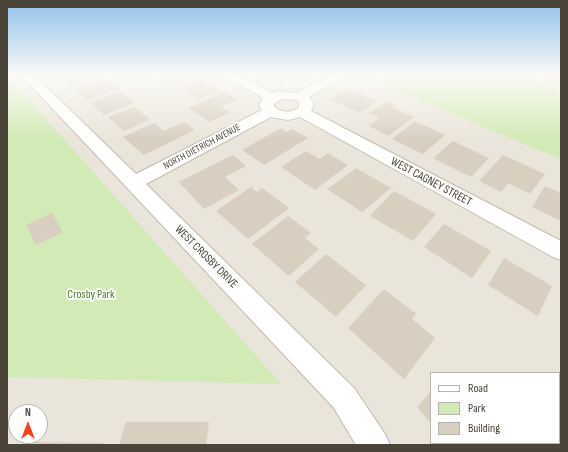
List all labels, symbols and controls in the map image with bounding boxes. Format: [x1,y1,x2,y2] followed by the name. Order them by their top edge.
[162,122,242,172] street label: NORTH DIETRICH AVENUE
[388,155,474,209] street label: WEST CAGNEY STREET
[171,222,241,292] street label: WEST CROSBY DRIVE
[67,288,115,302] park label: Crosby Park
[430,372,560,444] legend
[468,381,488,396] text: Road
[468,401,486,416] text: Park
[8,404,48,444] north arrow
[25,406,31,419] text: N
[468,421,500,436] text: Building

